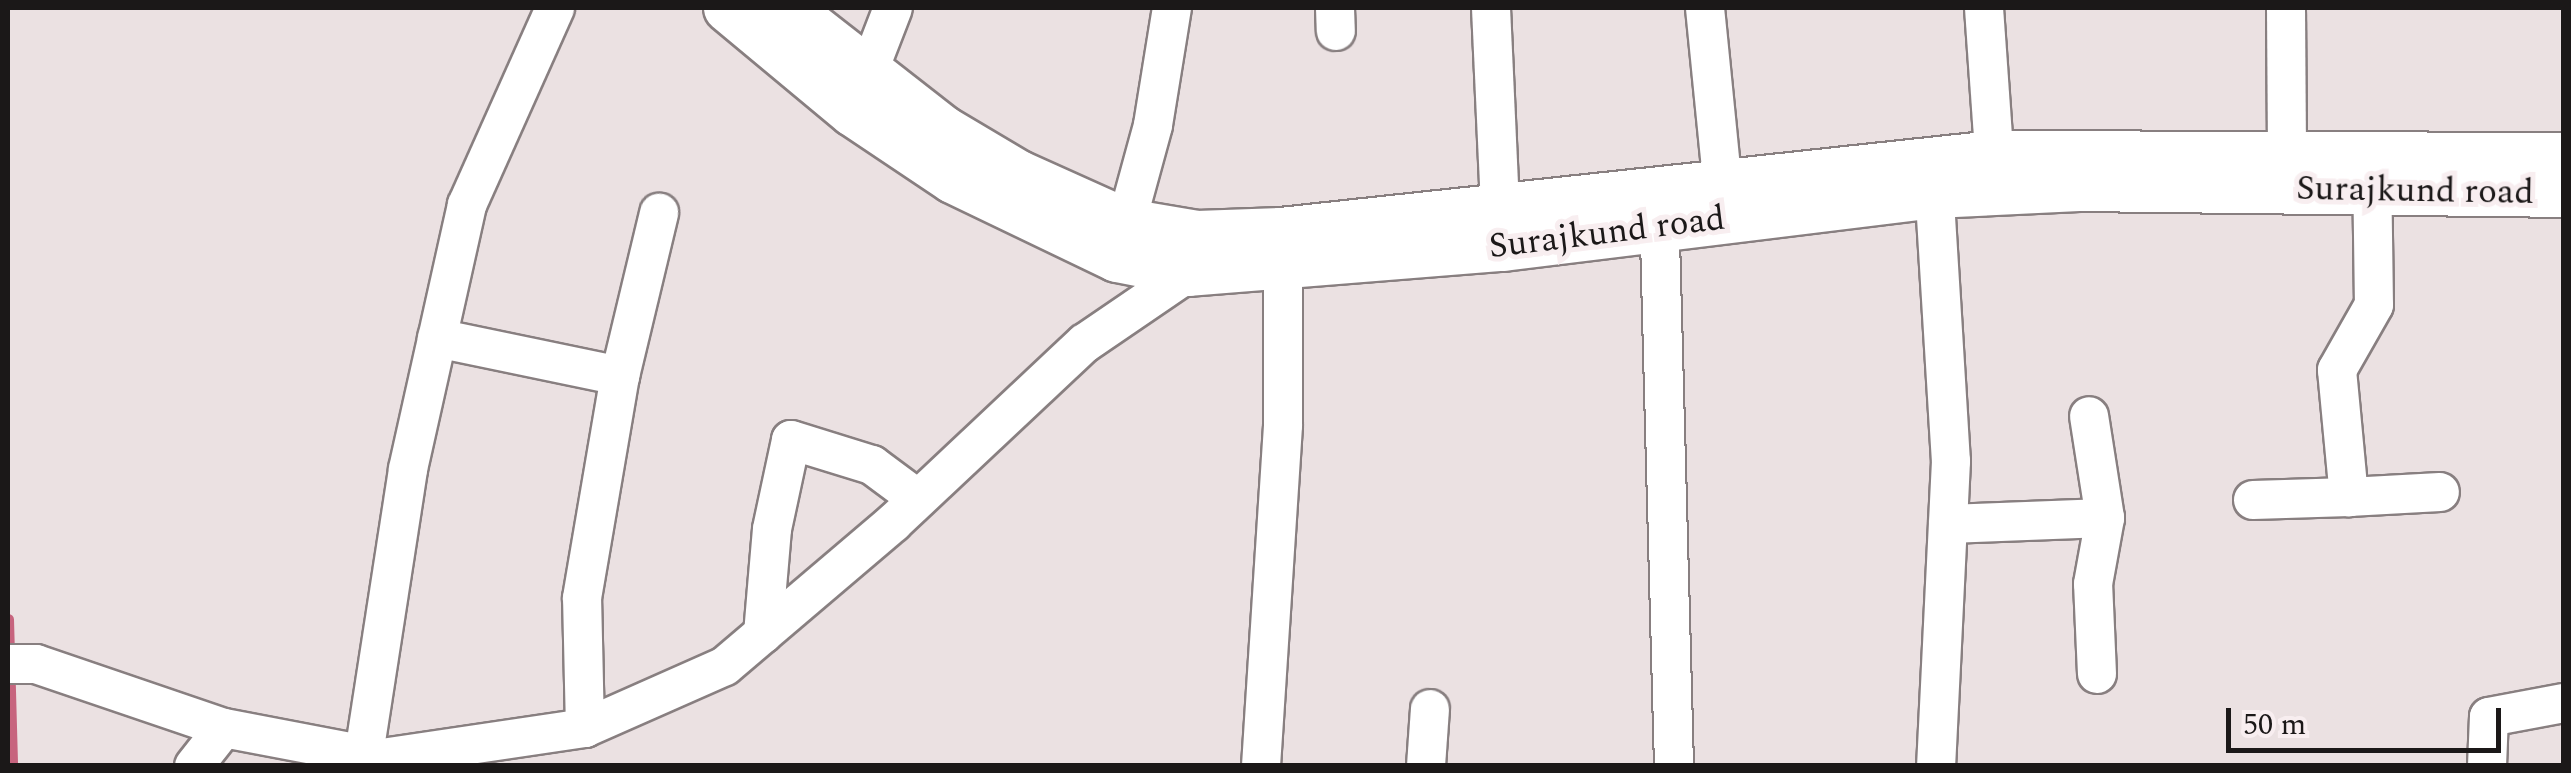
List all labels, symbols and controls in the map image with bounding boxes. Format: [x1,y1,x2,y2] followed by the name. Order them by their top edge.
[2296,168,2534,214] street label: Surajkund road
[1486,198,1728,268] street label: Surajkund road
[2231,688,2506,750] scale bar
[2243,702,2306,748] text: 50 m

